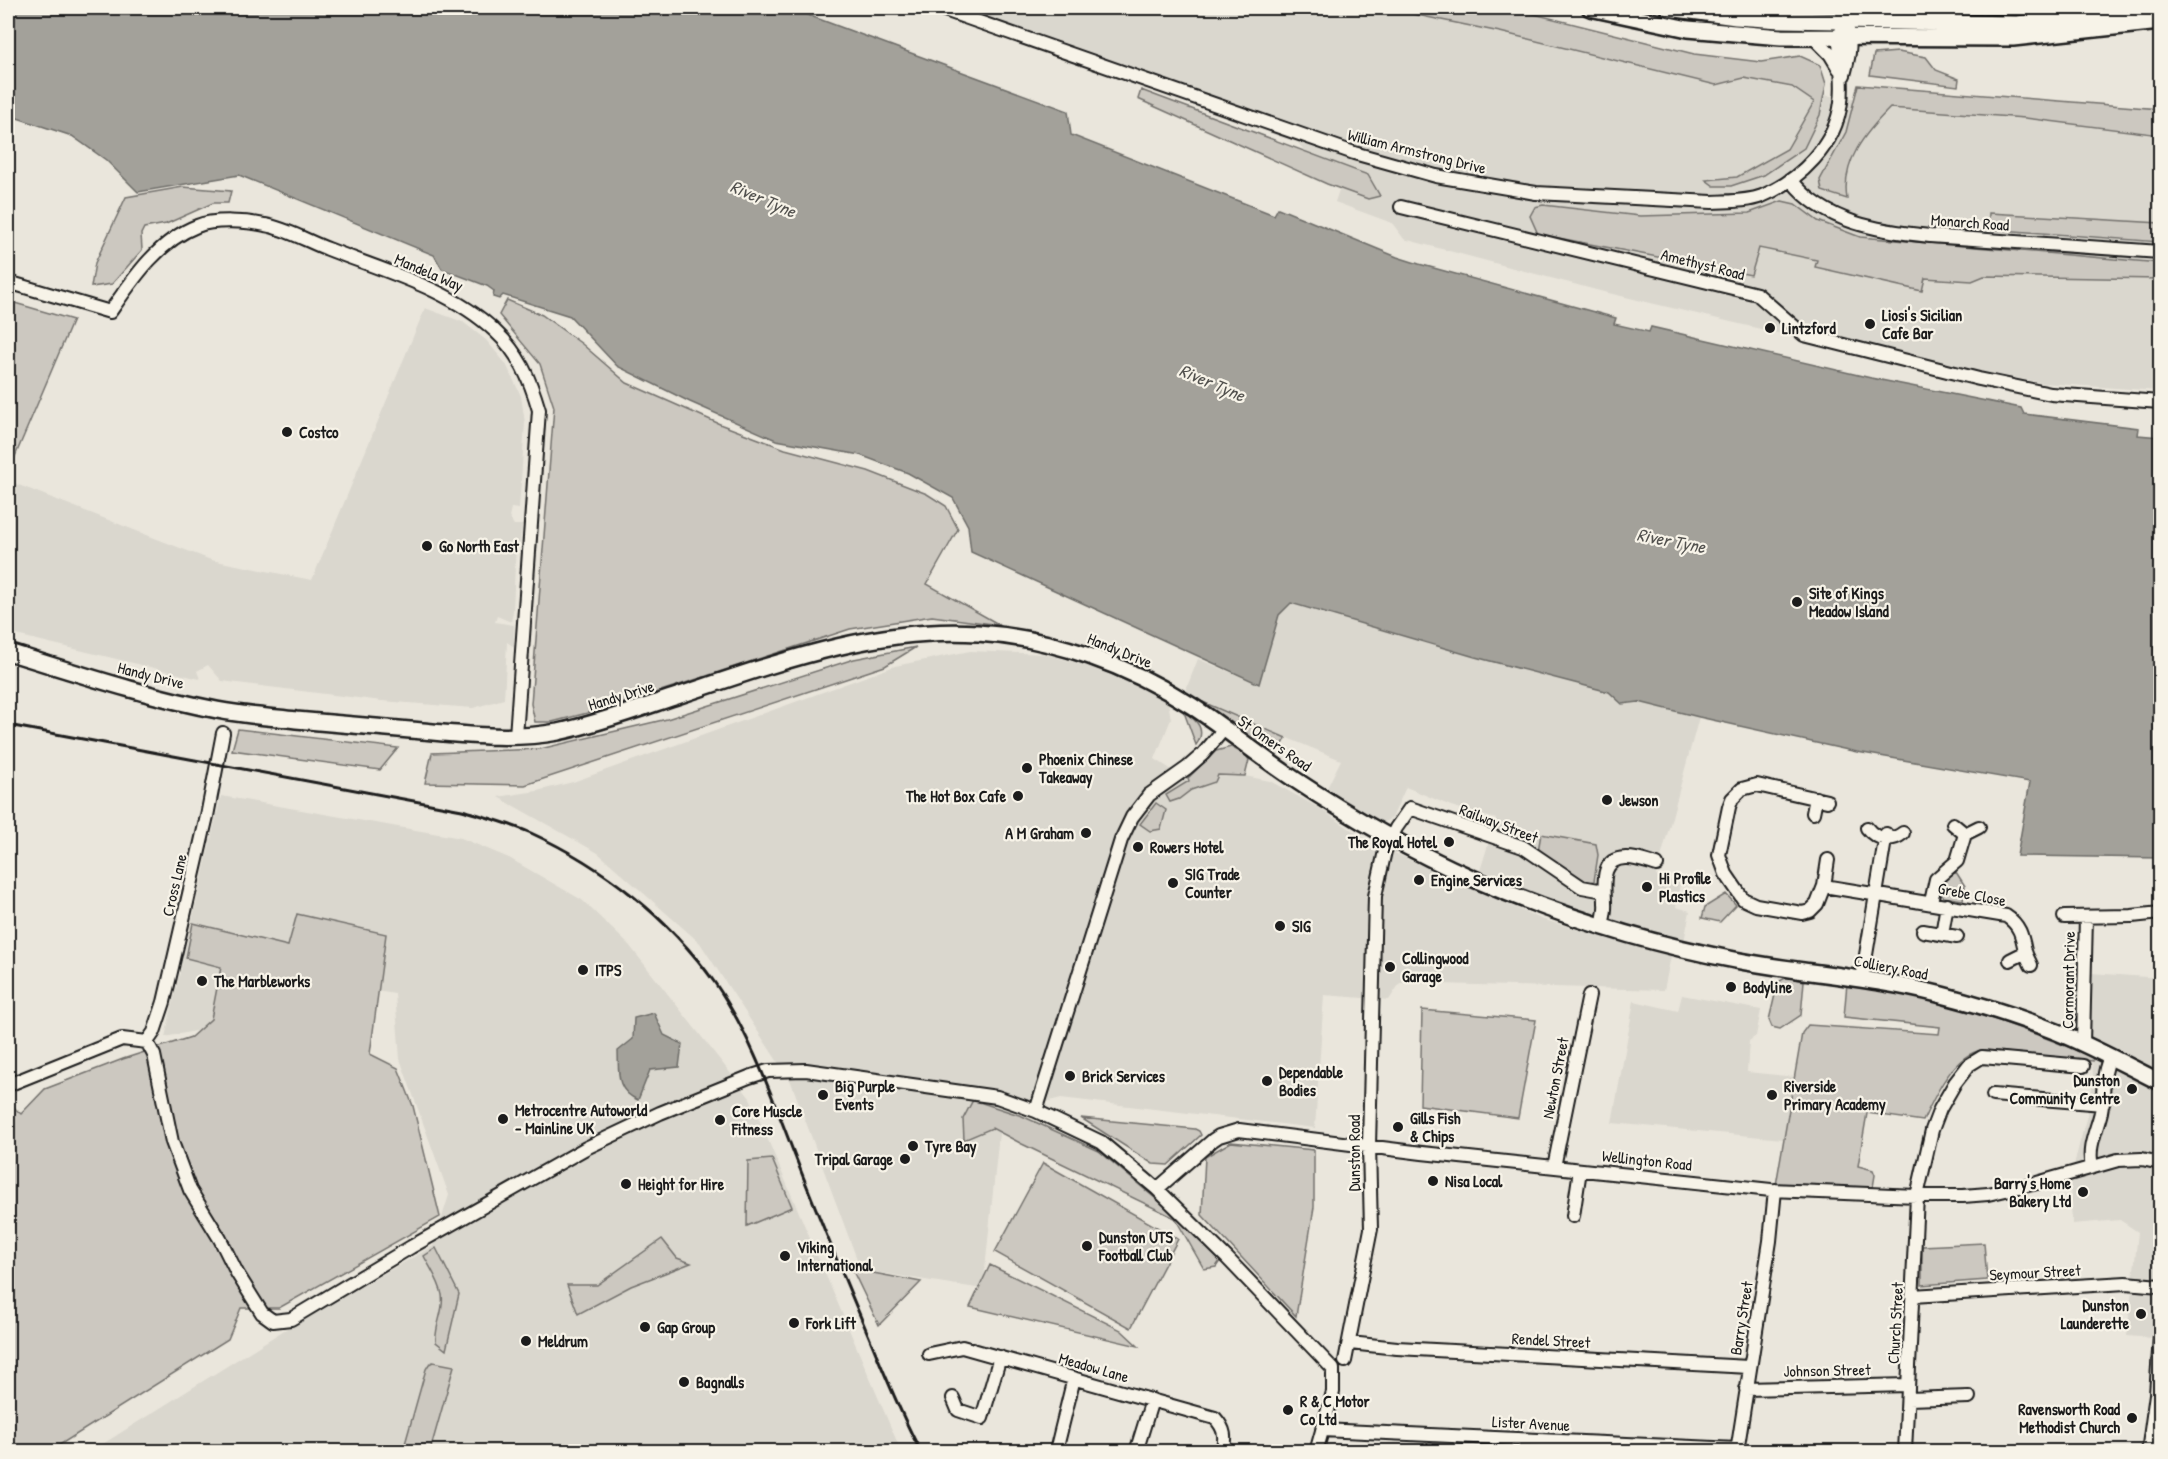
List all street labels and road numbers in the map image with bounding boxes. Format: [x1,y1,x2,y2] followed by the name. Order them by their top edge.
[1345,123,1489,179] street label: William Armstrong Drive
[1930,208,2010,236] street label: Monarch Road
[1659,243,1747,285] street label: Amethyst Road
[391,248,467,296] street label: Mandela Way
[1084,627,1156,673] street label: Handy Drive
[115,656,187,694] street label: Handy Drive
[585,674,657,715] street label: Handy Drive
[1234,710,1316,776] street label: St Omers Road
[1456,798,1542,848] street label: Railway Street
[156,851,192,918] street label: Cross Lane
[1936,877,2009,911] street label: Grebe Close
[2056,930,2080,1029] street label: Cormorant Drive
[1852,949,1930,985] street label: Colliery Road
[1536,1035,1574,1121] street label: Newton Street
[1343,1115,1365,1191] street label: Dunston Road
[1601,1144,1693,1176] street label: Wellington Road
[1989,1259,2082,1285] street label: Seymour Street
[1724,1279,1758,1356] street label: Barry Street
[1882,1281,1908,1364] street label: Church Street
[1511,1327,1591,1353] street label: Rendel Street
[1056,1347,1132,1388] street label: Meadow Lane
[1783,1358,1871,1382] street label: Johnson Street
[1491,1410,1571,1436] street label: Lister Avenue

